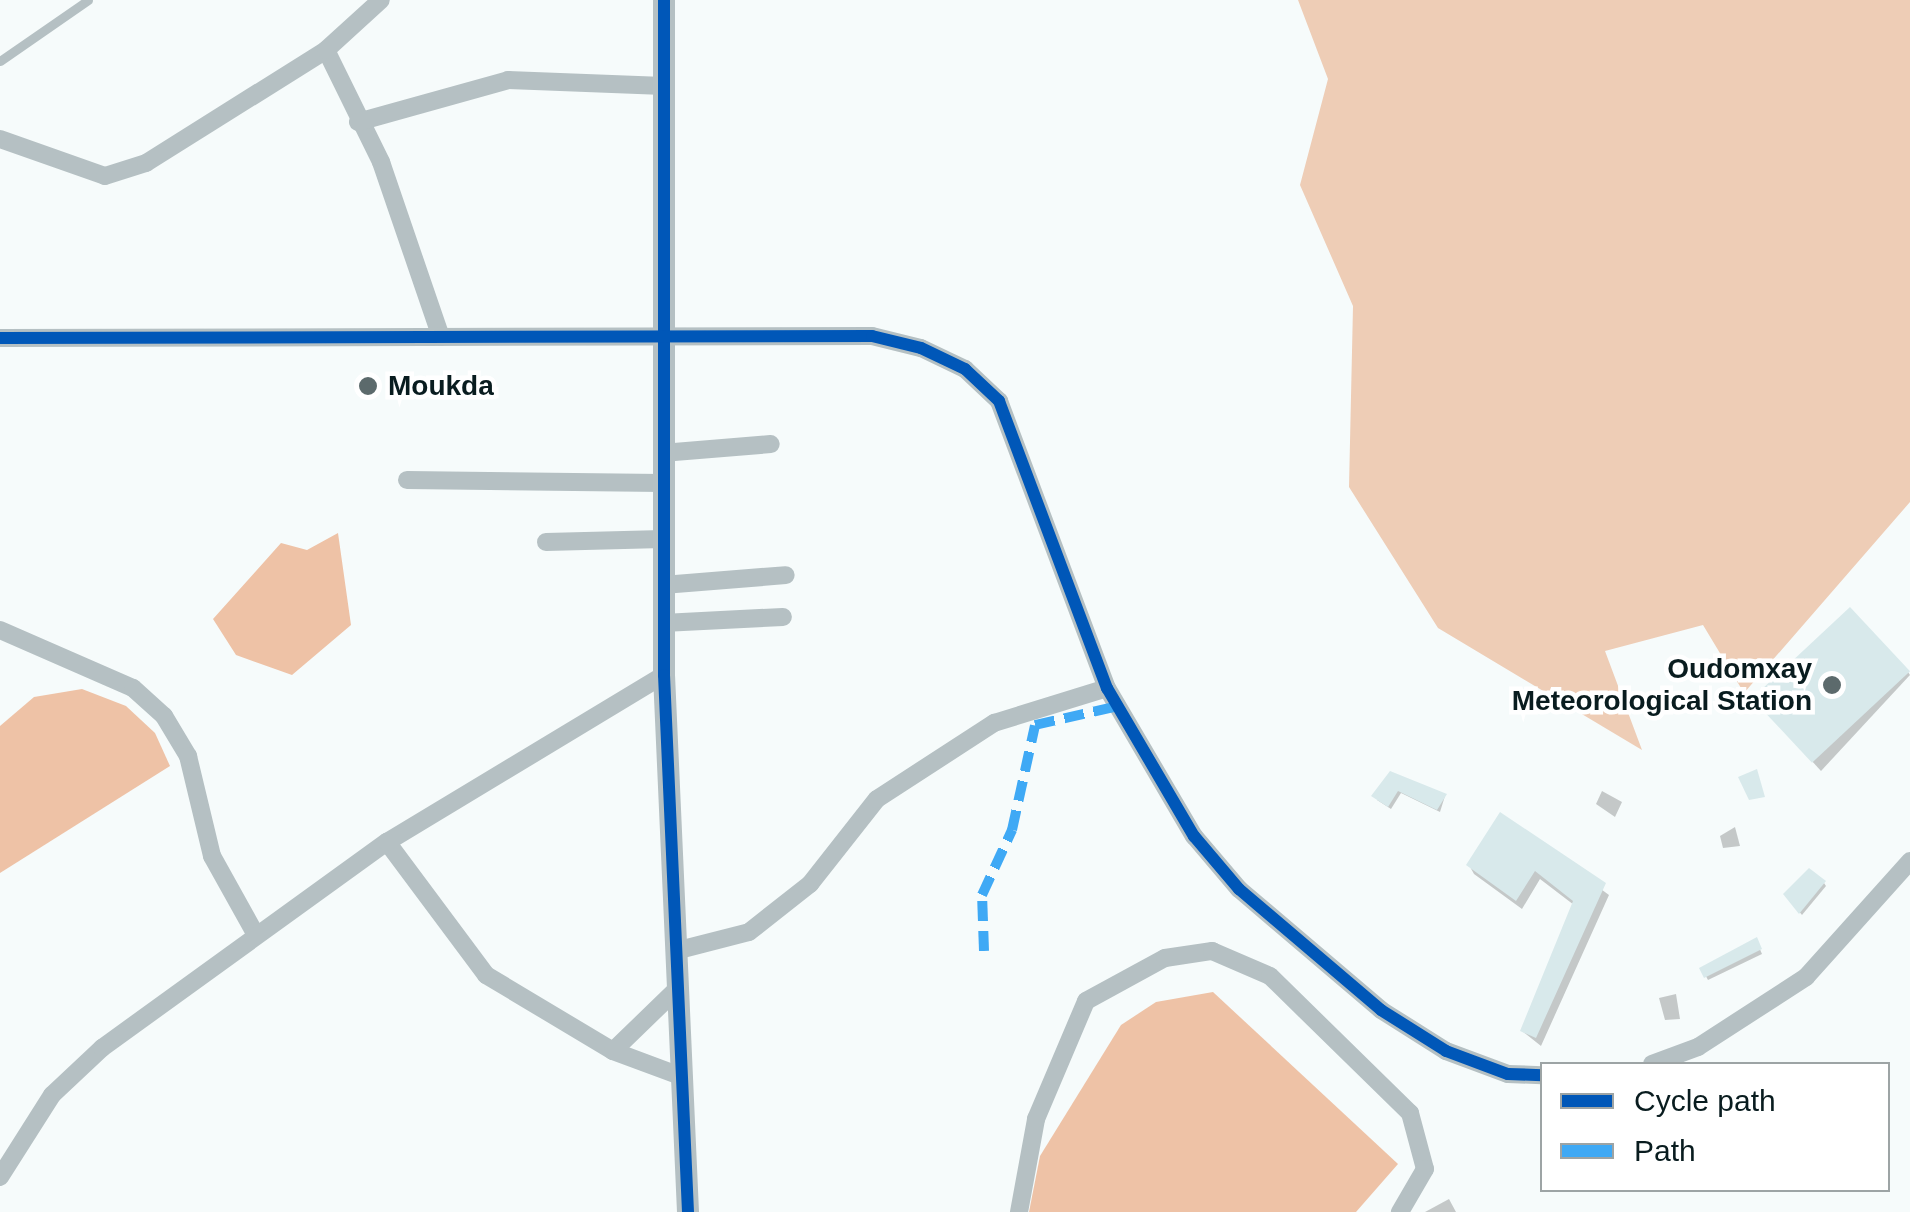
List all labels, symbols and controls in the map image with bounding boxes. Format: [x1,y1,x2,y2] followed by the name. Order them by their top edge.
[388,369,494,403] place label: Moukda
[357,375,379,397] marker: Moukda
[1512,652,1812,718] place label: Oudomxay Meteorological Station
[1821,674,1843,696] marker: Oudomxay Meteorological Station
[1540,1062,1890,1192] legend
[1634,1084,1776,1117] text: Cycle path
[1634,1134,1696,1167] text: Path

